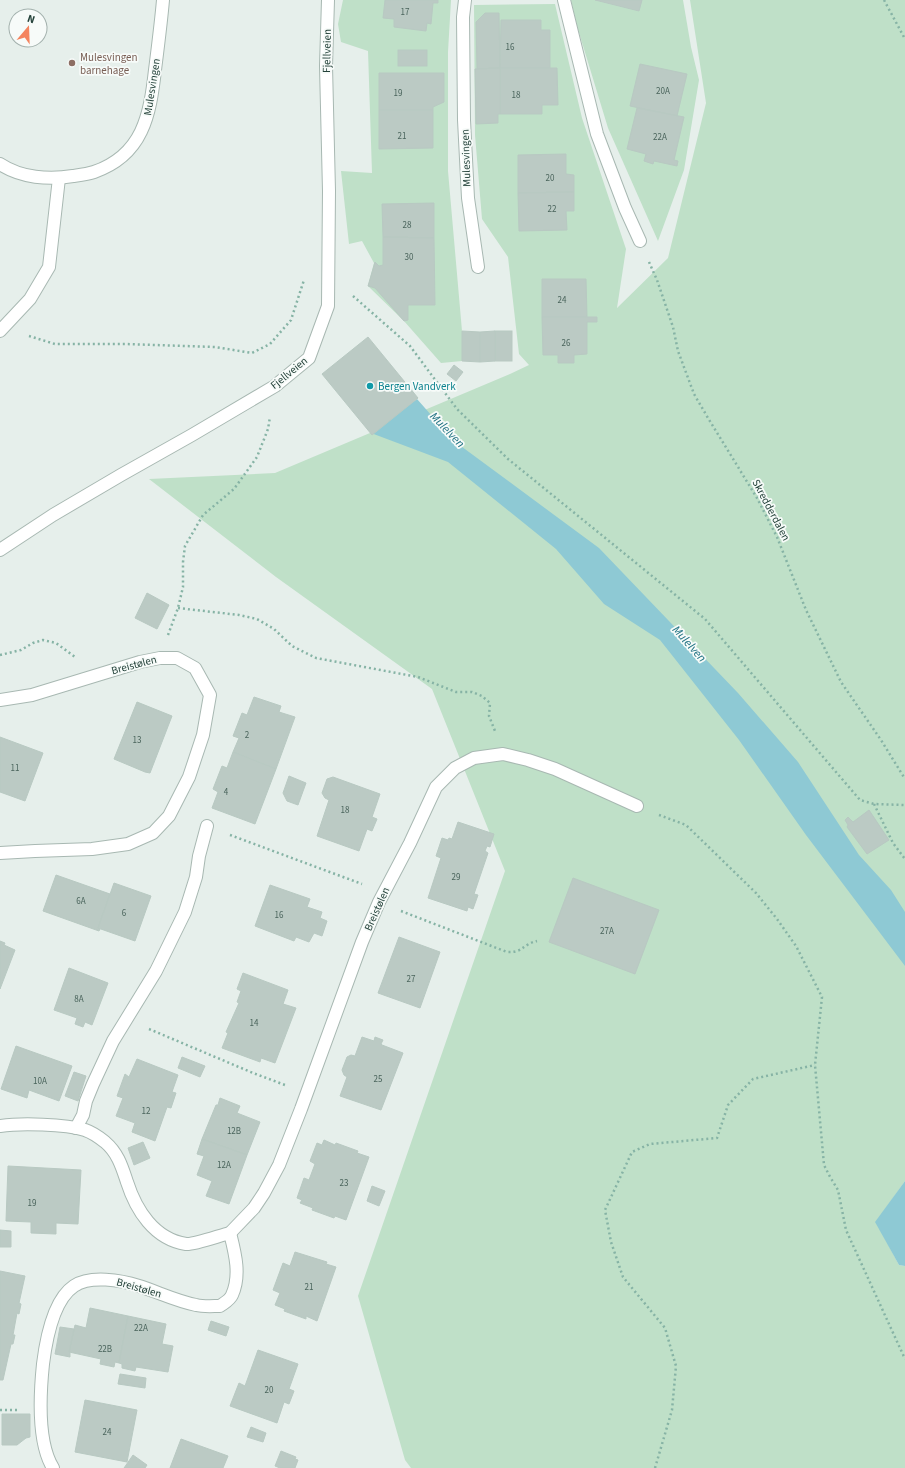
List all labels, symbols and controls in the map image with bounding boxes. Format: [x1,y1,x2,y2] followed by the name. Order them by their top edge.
[401,6,410,19] house number: 17
[8,8,48,48] north arrow
[25,11,37,27] text: N
[319,29,335,73] street label: Fjellveien
[506,41,515,54] house number: 16
[80,50,138,78] place label: Mulesvingen barnehage
[140,57,164,117] street label: Mulesvingen
[67,58,77,68] marker: Mulesvingen barnehage
[656,85,670,98] house number: 20A
[394,87,403,100] house number: 19
[512,89,521,102] house number: 18
[457,129,475,187] street label: Mulesvingen
[398,130,406,143] house number: 21
[653,131,667,144] house number: 22A
[546,172,555,185] house number: 20
[548,203,557,216] house number: 22
[403,219,412,232] house number: 28
[405,251,414,264] house number: 30
[558,294,567,307] house number: 24
[562,337,571,350] house number: 26
[267,353,311,393] street label: Fjellveien
[378,379,456,394] place label: Bergen Vandverk
[365,381,375,391] marker: Bergen Vandverk
[426,408,468,452] water label: Mulelven
[748,477,794,543] street label: Skredderdalen
[668,622,710,666] water label: Mulelven
[110,652,158,678] street label: Breistølen
[245,729,250,742] house number: 2
[133,734,142,747] house number: 13
[11,762,19,775] house number: 11
[224,786,229,799] house number: 4
[341,804,350,817] house number: 18
[452,871,461,884] house number: 29
[361,885,393,933] street label: Breistølen
[76,895,86,908] house number: 6A
[122,907,127,920] house number: 6
[275,909,284,922] house number: 16
[600,925,614,938] house number: 27A
[407,973,416,986] house number: 27
[74,993,84,1006] house number: 8A
[250,1017,259,1030] house number: 14
[374,1073,383,1086] house number: 25
[33,1075,47,1088] house number: 10A
[142,1105,151,1118] house number: 12
[227,1125,241,1138] house number: 12B
[217,1159,231,1172] house number: 12A
[340,1177,349,1190] house number: 23
[28,1197,37,1210] house number: 19
[115,1274,163,1302] street label: Breistølen
[305,1281,313,1294] house number: 21
[134,1322,148,1335] house number: 22A
[98,1343,112,1356] house number: 22B
[265,1384,274,1397] house number: 20
[103,1426,112,1439] house number: 24

